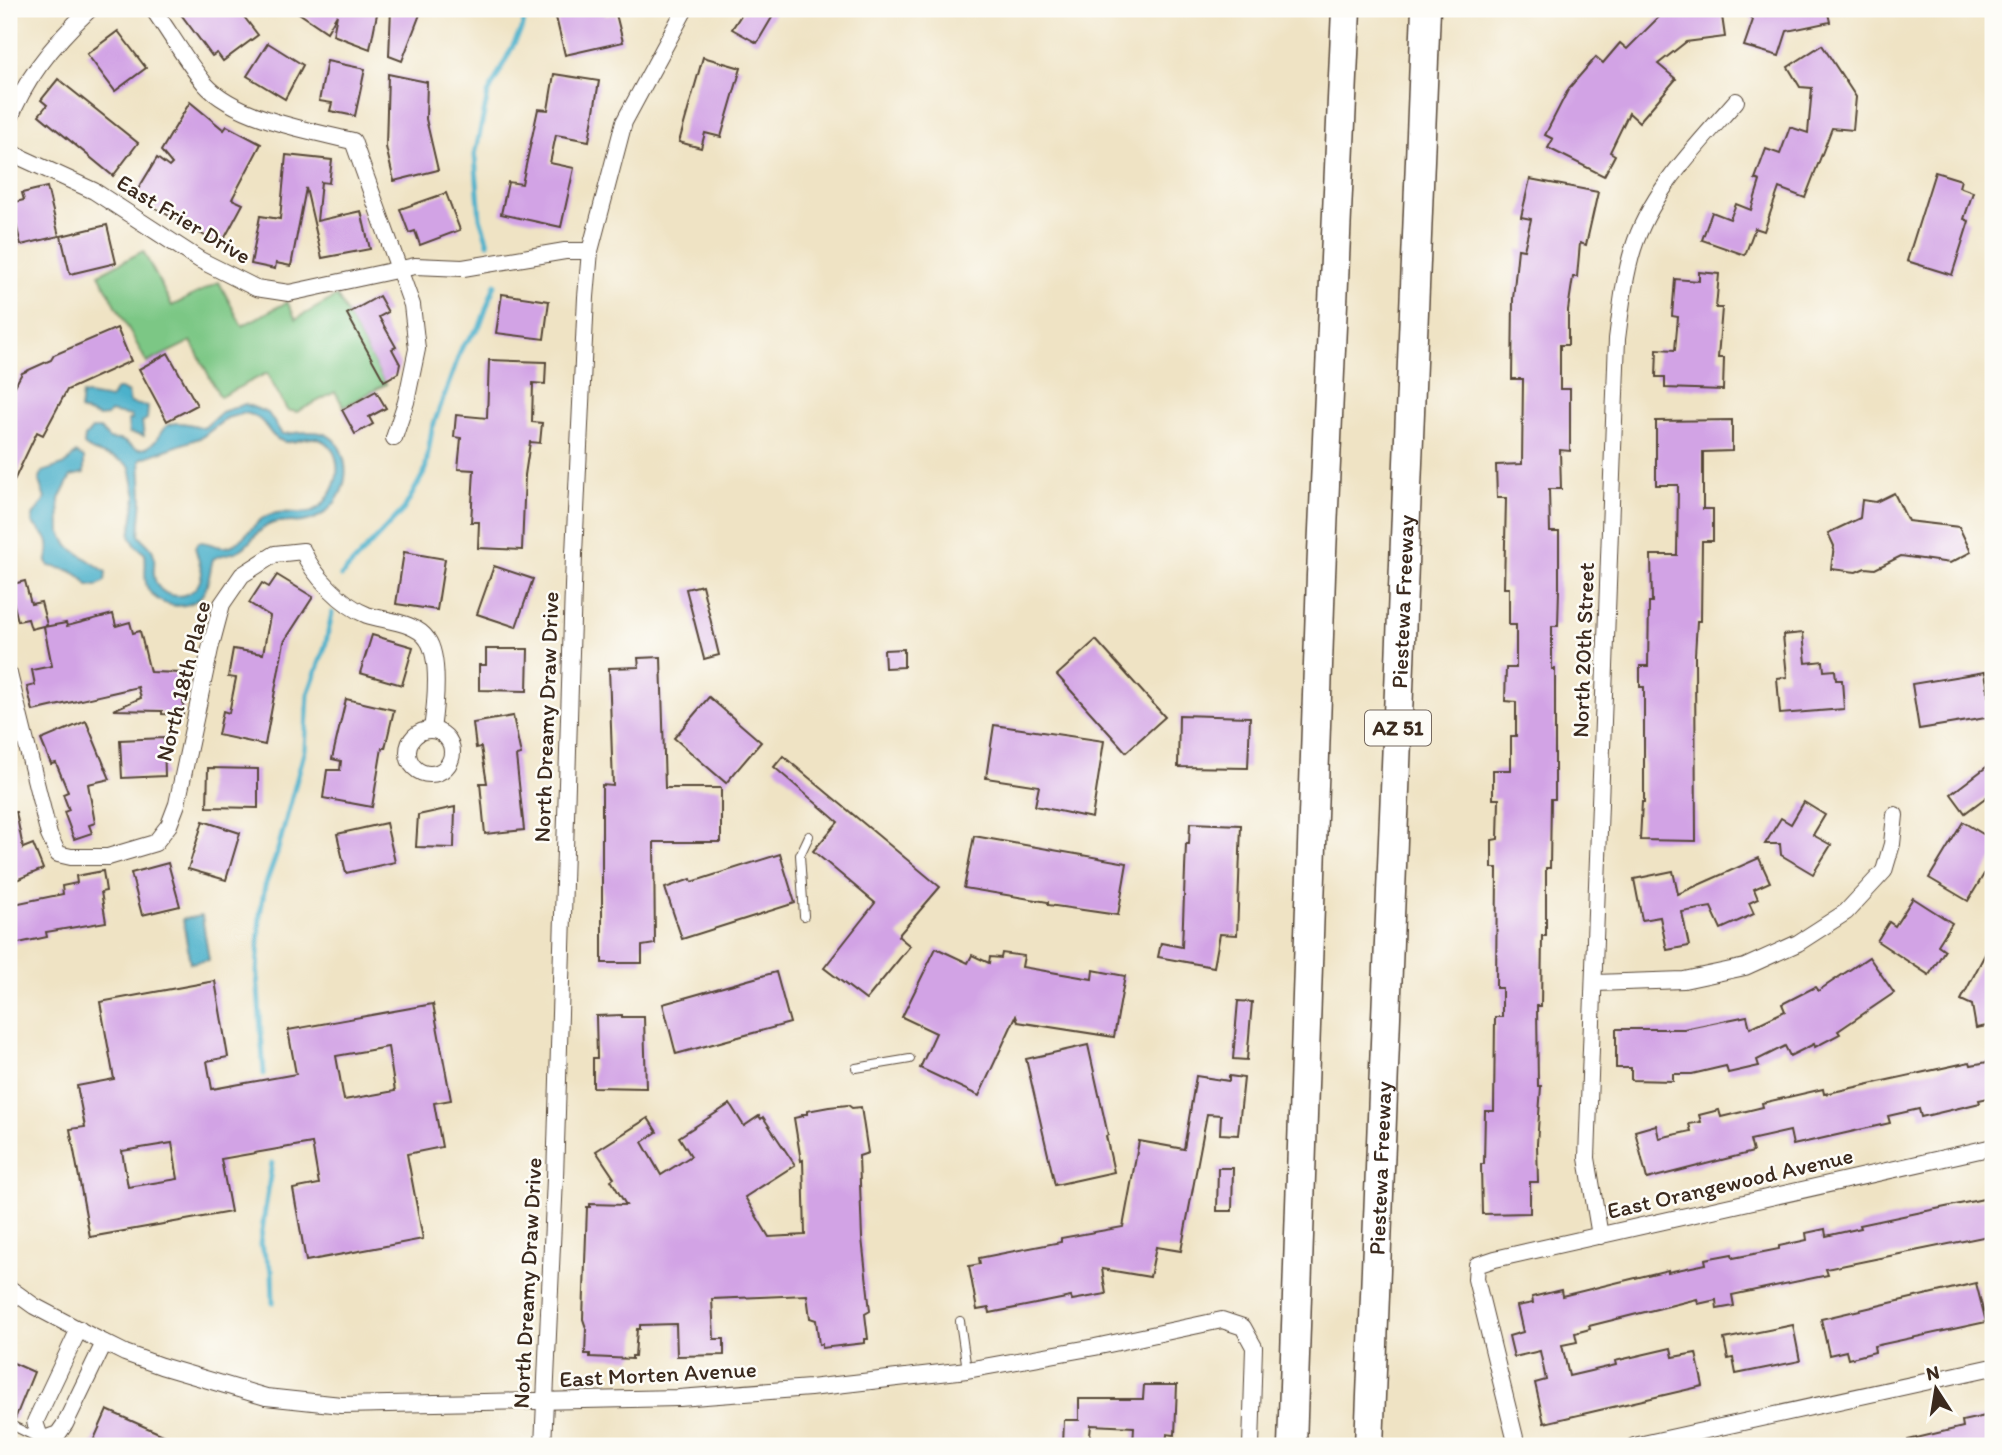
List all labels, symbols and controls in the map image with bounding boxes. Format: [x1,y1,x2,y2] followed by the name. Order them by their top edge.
[112,168,256,270] street label: East Frier Drive
[1385,514,1420,689] street label: Piestewa Freeway
[1566,561,1600,738] street label: North 20th Street
[528,591,564,843] street label: North Dreamy Draw Drive
[150,598,216,764] street label: North 18th Place
[1365,710,1431,746] road number: AZ 51
[1363,1081,1397,1256] street label: Piestewa Freeway
[1604,1141,1856,1225] street label: East Orangewood Avenue
[506,1157,548,1409] street label: North Dreamy Draw Drive
[1900,1354,1970,1424] north arrow
[559,1355,757,1393] street label: East Morten Avenue
[1924,1360,1941,1385] text: N

